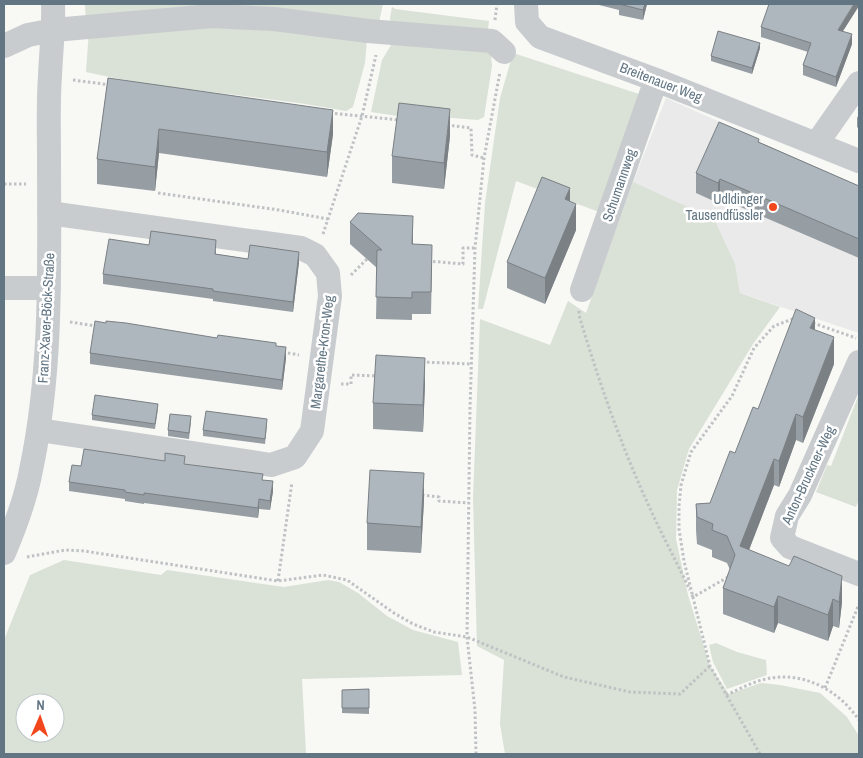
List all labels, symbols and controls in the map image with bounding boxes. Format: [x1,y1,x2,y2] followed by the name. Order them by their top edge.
[617,58,705,106] street label: Breitenauer Weg
[598,146,640,224] street label: Schumannweg
[686,190,763,224] place label: Udldinger Tausendfüssler
[767,201,779,213] marker: Udldinger Tausendfüssler
[34,252,58,384] street label: Franz-Xaver-Böck-Straße
[306,294,338,410] street label: Margarethe-Kron-Weg
[777,422,839,528] street label: Anton-Bruckner-Weg
[15,693,65,743] north arrow
[36,696,45,714] text: N

